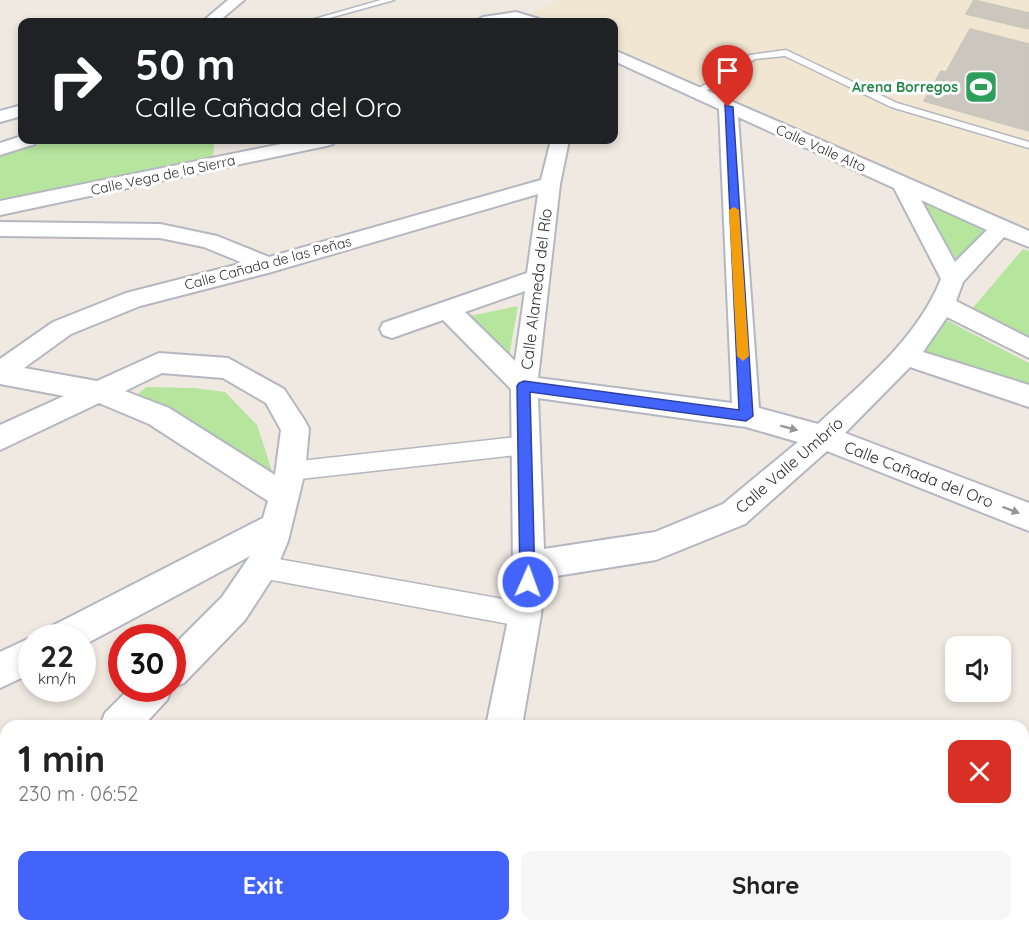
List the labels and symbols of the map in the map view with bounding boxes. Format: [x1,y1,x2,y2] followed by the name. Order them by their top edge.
[702,45,753,107] pin
[963,69,999,105] sports icon: Arena Borregos
[852,78,958,96] place label: Arena Borregos
[773,120,869,176] street label: Calle Valle Alto
[89,151,237,199] street label: Calle Vega de la Sierra
[516,207,556,371] street label: Calle Alameda del Río
[182,232,354,294] street label: Calle Cañada de las Peñas
[731,413,847,517] street label: Calle Valle Umbrío
[779,423,798,433] one-way arrow
[842,436,996,512] street label: Calle Cañada del Oro
[1002,505,1020,515] one-way arrow
[496,550,560,614] position arrow
[108,624,186,702] speed limit sign: 30

